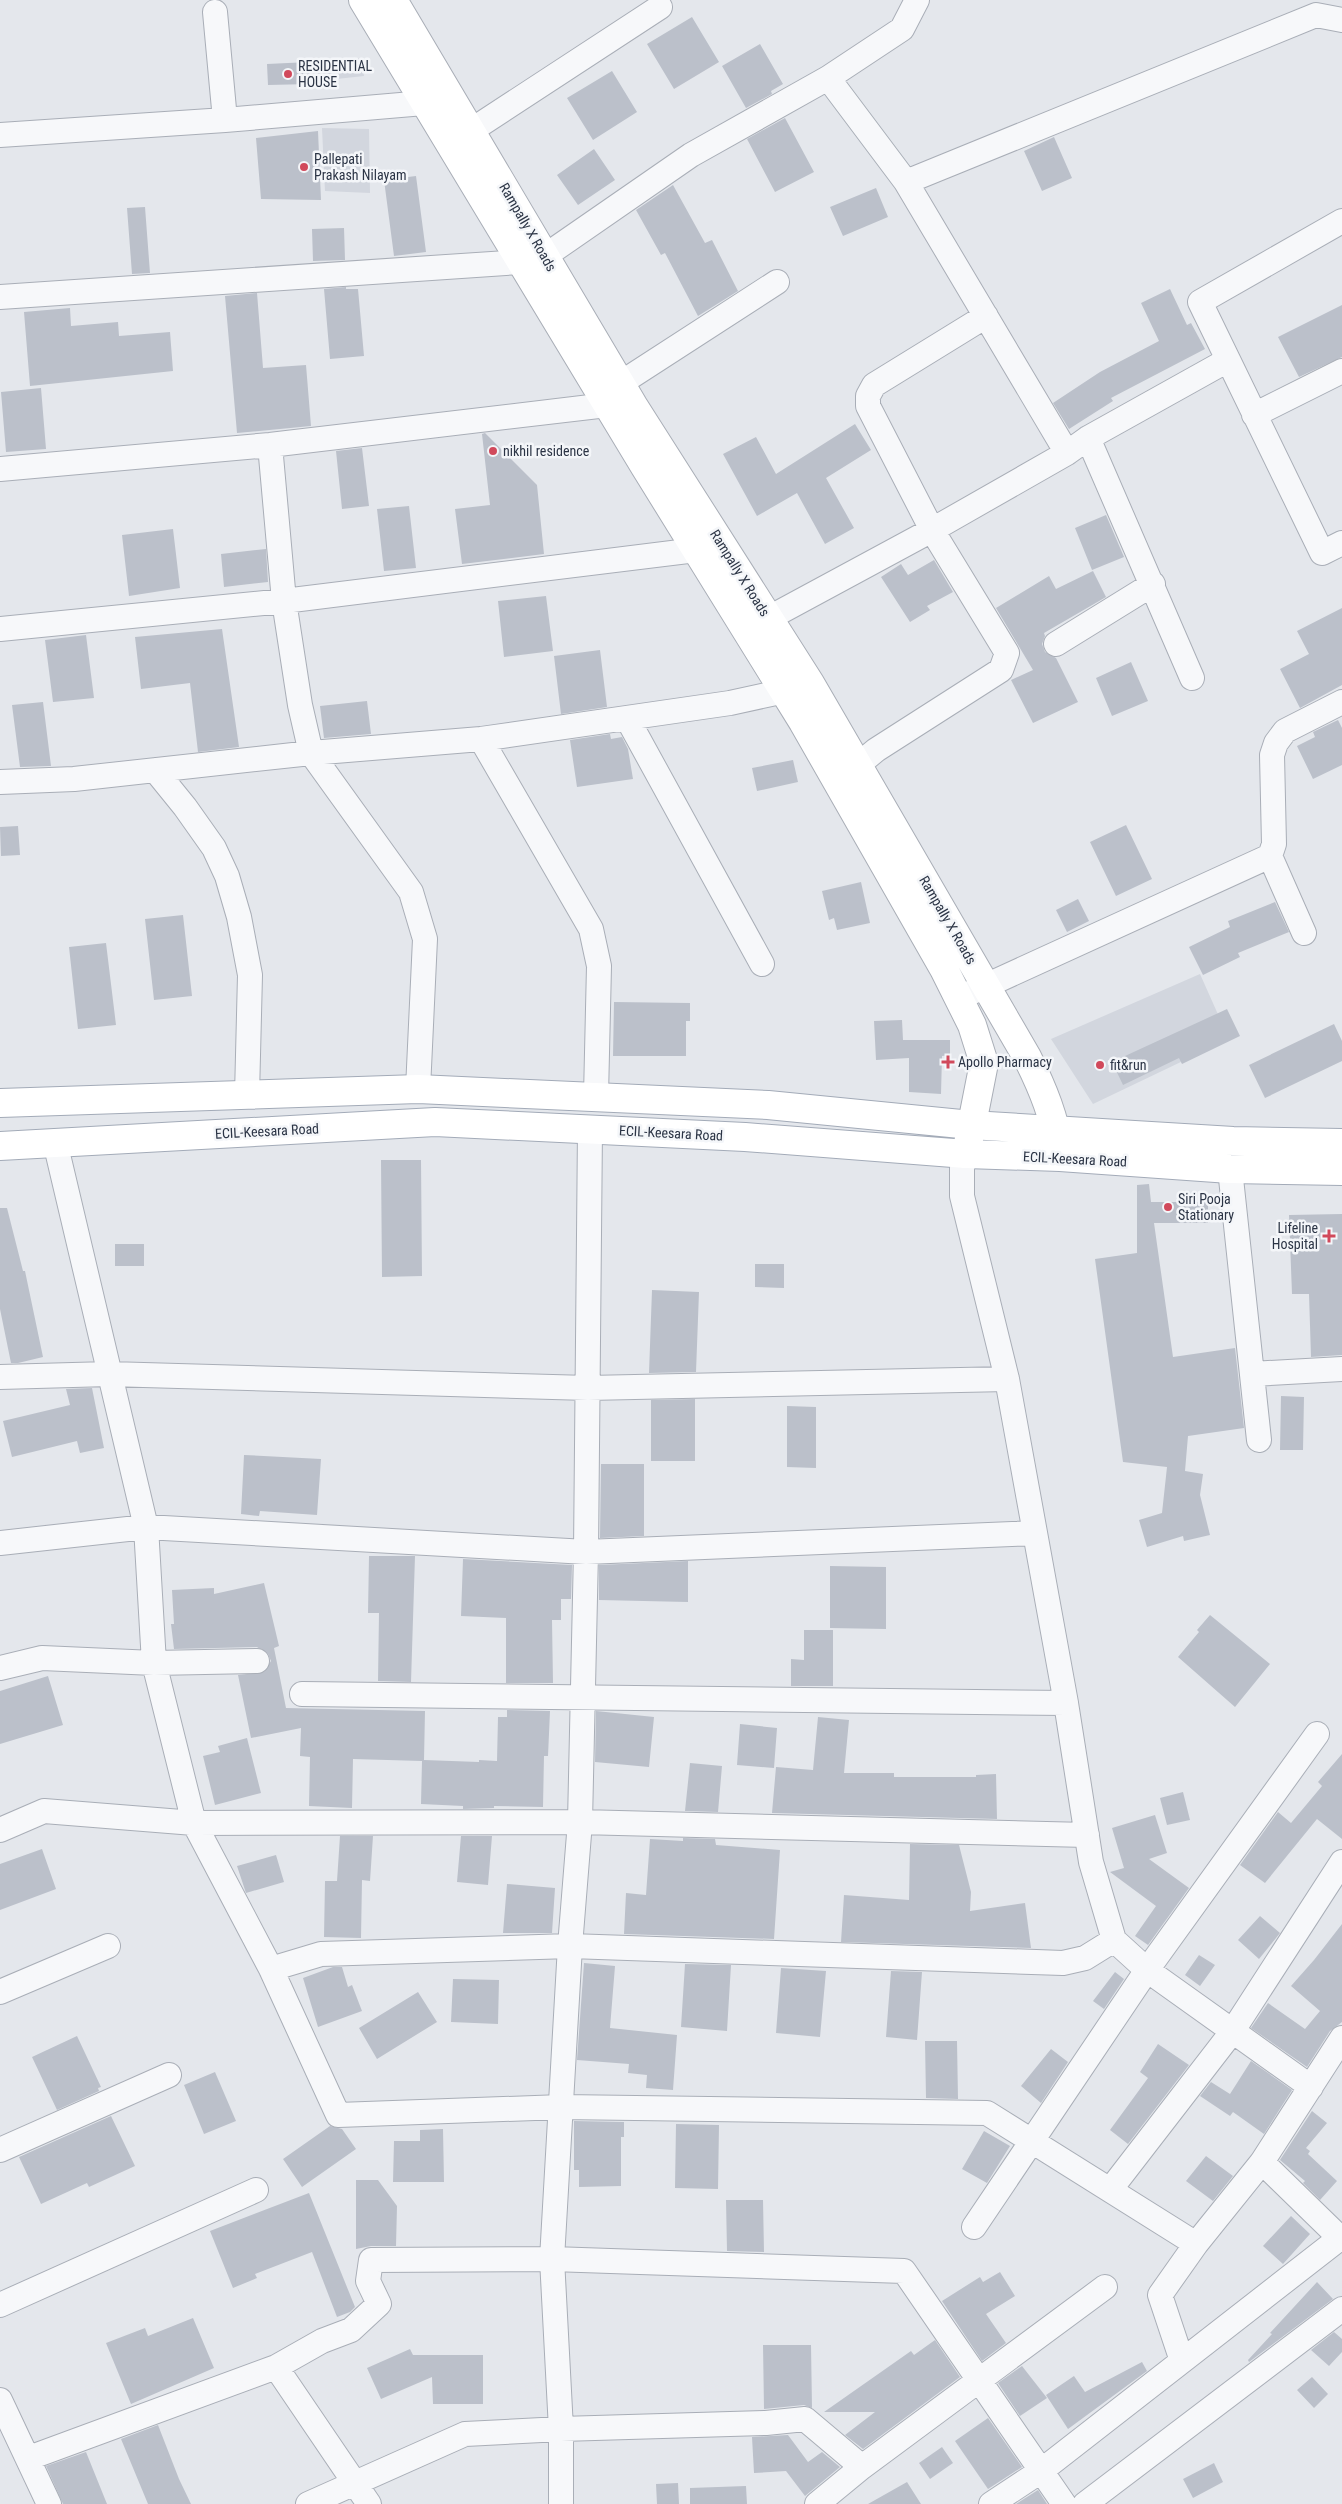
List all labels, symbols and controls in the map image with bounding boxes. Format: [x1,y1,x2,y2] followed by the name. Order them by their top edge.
[298,58,373,90] place label: RESIDENTIAL HOUSE
[282,68,294,80] marker: RESIDENTIAL HOUSE
[314,151,407,183] place label: Pallepati Prakash Nilayam
[298,161,310,173] marker: Pallepati Prakash Nilayam
[496,180,560,274] street label: Rampally X Roads
[503,443,590,459] place label: nikhil residence
[487,445,499,457] marker: nikhil residence
[707,527,773,619] street label: Rampally X Roads
[916,873,980,967] street label: Rampally X Roads
[958,1054,1052,1070] place label: Apollo Pharmacy
[942,1056,954,1068] marker: Apollo Pharmacy
[1110,1057,1146,1073] place label: fit&run
[1094,1059,1106,1071] marker: fit&run
[215,1120,319,1142] street label: ECIL-Keesara Road
[619,1122,723,1144] street label: ECIL-Keesara Road
[1023,1148,1127,1170] street label: ECIL-Keesara Road
[1178,1191,1234,1223] place label: Siri Pooja Stationary
[1162,1201,1174,1213] marker: Siri Pooja Stationary
[1272,1220,1318,1252] place label: Lifeline Hospital
[1322,1229,1336,1243] marker: Lifeline Hospital

